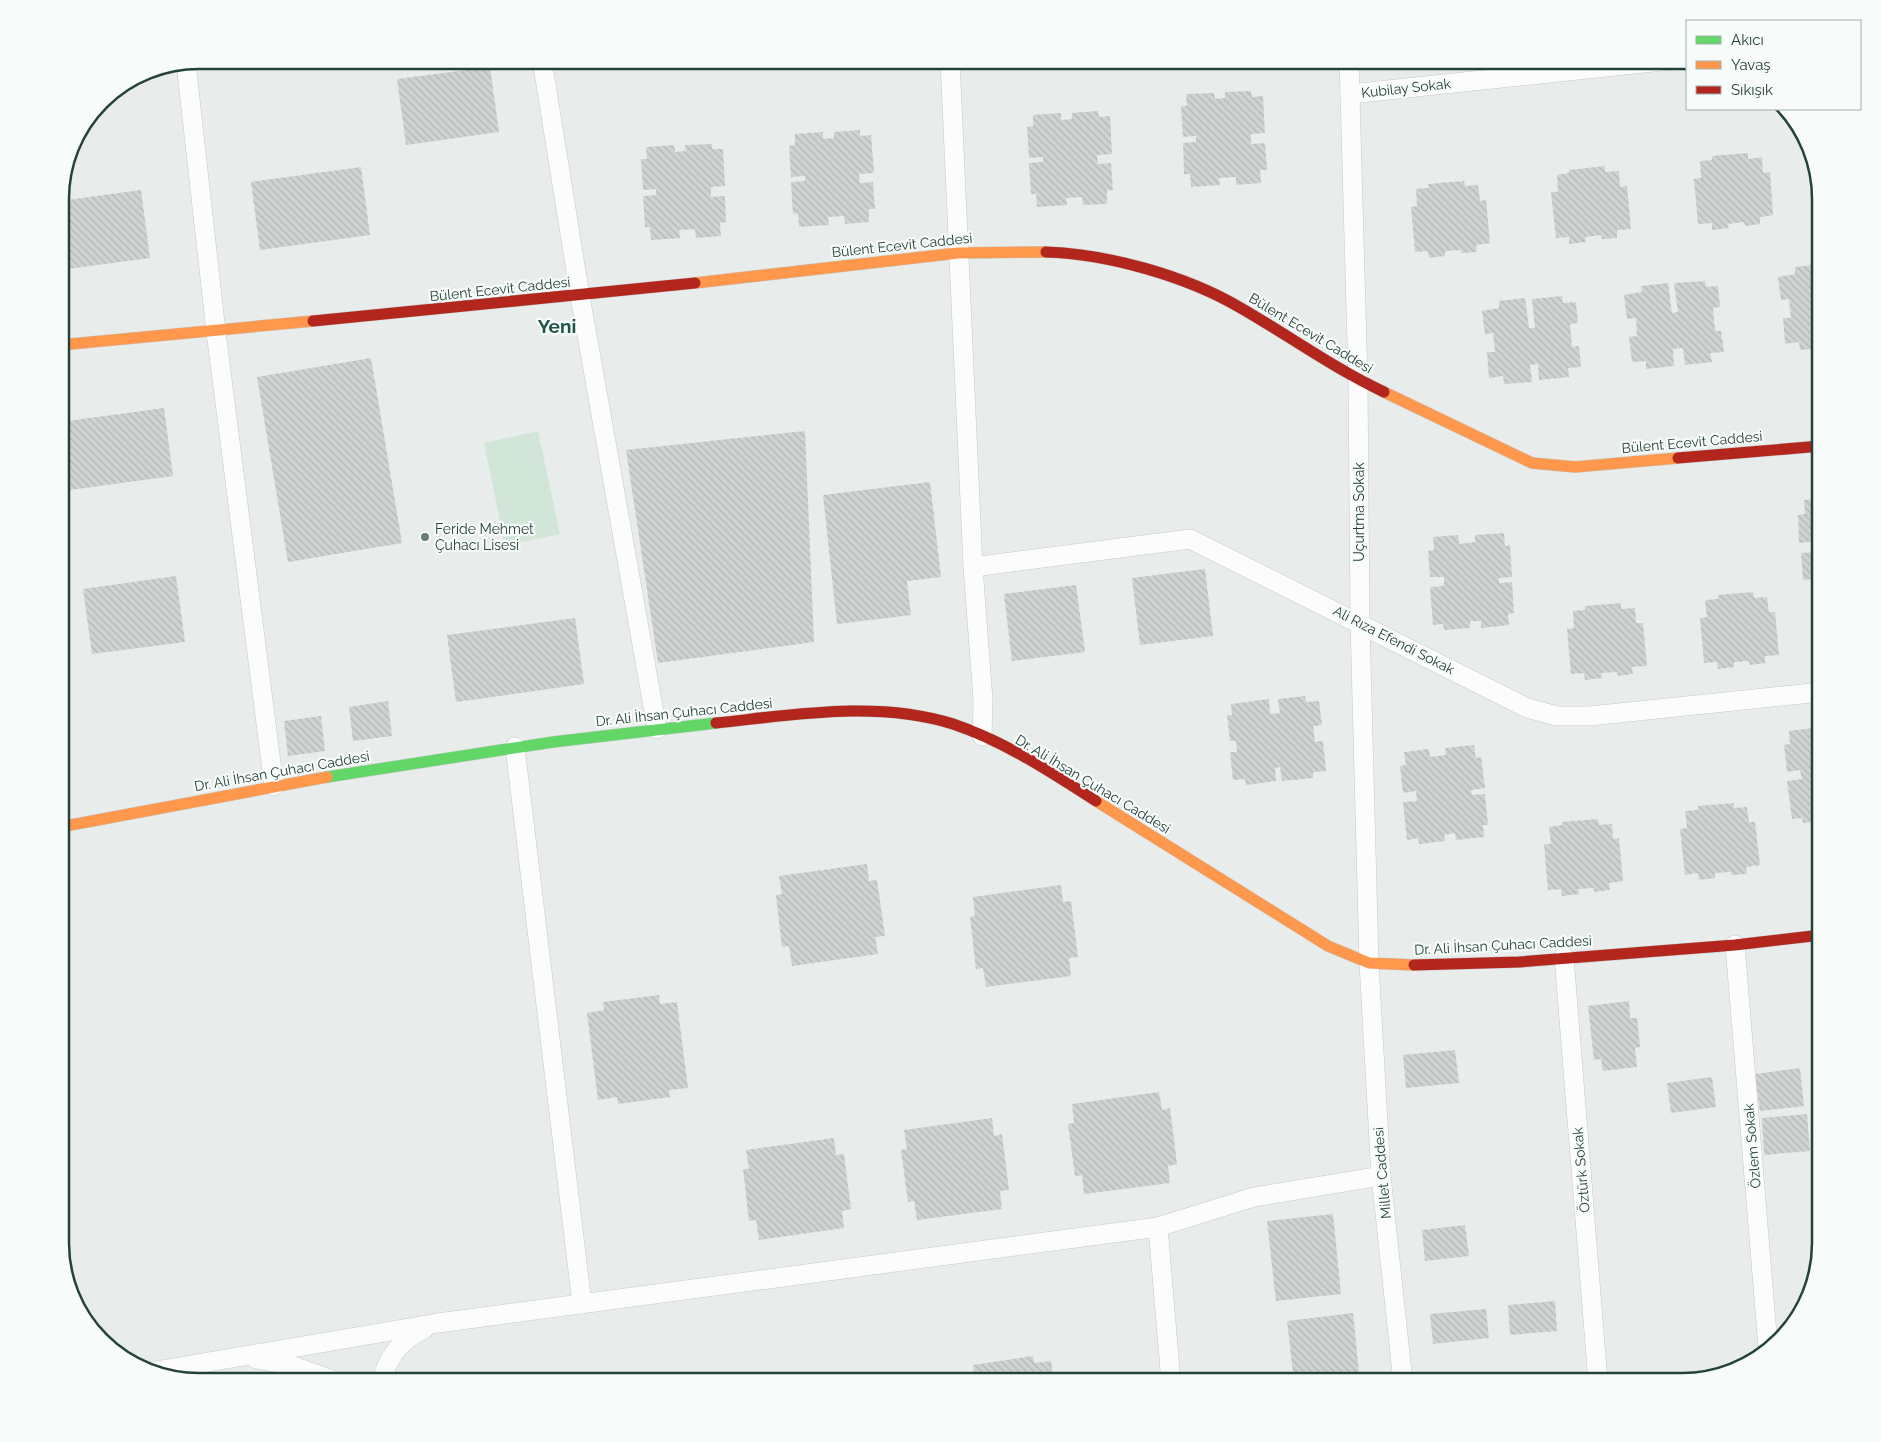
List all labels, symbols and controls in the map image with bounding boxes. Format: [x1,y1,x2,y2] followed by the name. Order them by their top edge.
[1686,20,1861,110] legend
[1731,31,1764,49] text: Akıcı
[1731,56,1771,74] text: Yavaş
[1360,75,1452,101] street label: Kubilay Sokak
[1731,81,1773,99] text: Sıkışık
[831,230,973,260] street label: Bülent Ecevit Caddesi
[429,274,571,304] street label: Bülent Ecevit Caddesi
[1246,290,1376,376] street label: Bülent Ecevit Caddesi
[538,315,576,337] district label: Yeni
[1621,428,1763,456] street label: Bülent Ecevit Caddesi
[1351,462,1367,562] street label: Uçurtma Sokak
[435,521,534,553] place label: Feride Mehmet Çuhacı Lisesi
[419,531,431,543] marker: Feride Mehmet Çuhacı Lisesi
[1331,602,1458,678] street label: Ali Rıza Efendi Sokak
[595,693,773,729] street label: Dr. Ali İhsan Çuhacı Caddesi
[1013,730,1174,837] street label: Dr. Ali İhsan Çuhacı Caddesi
[193,746,371,794] street label: Dr. Ali İhsan Çuhacı Caddesi
[1414,930,1592,958] street label: Dr. Ali İhsan Çuhacı Caddesi
[1738,1102,1764,1189] street label: Özlem Sokak
[1370,1126,1394,1220] street label: Millet Caddesi
[1567,1126,1593,1214] street label: Öztürk Sokak

